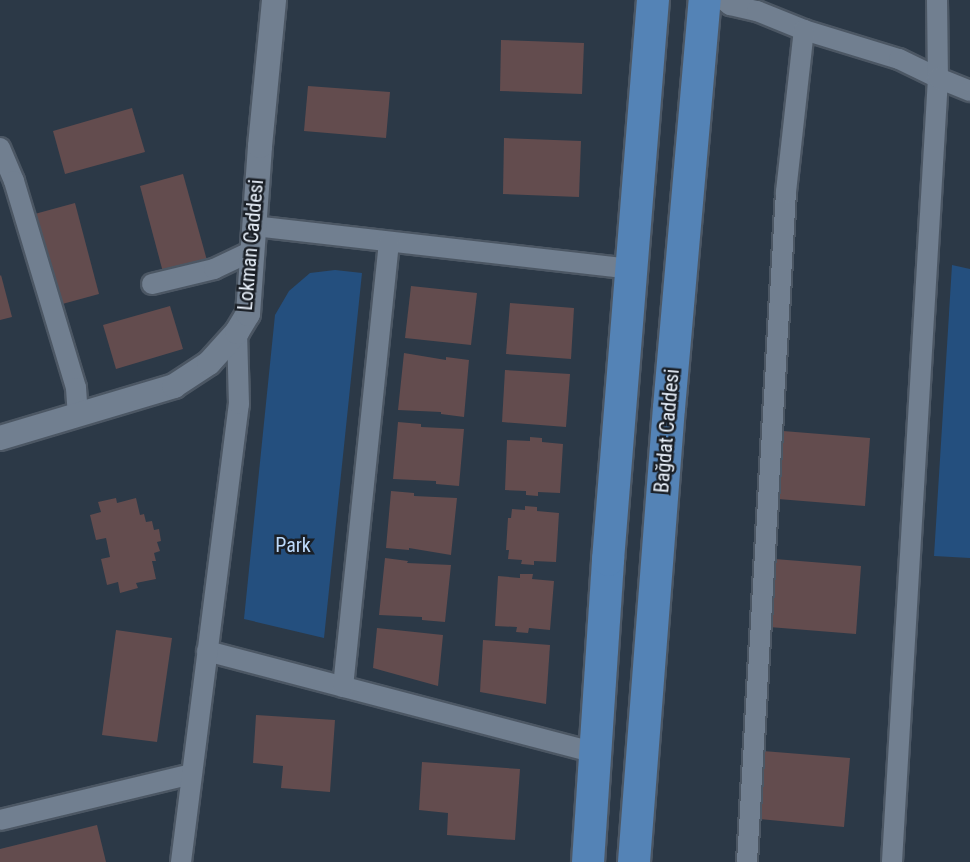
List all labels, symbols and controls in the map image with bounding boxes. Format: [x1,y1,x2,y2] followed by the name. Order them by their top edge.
[233,179,269,311] street label: Lokman Caddesi
[650,368,684,494] street label: Bağdat Caddesi
[275,533,311,557] park label: Park

